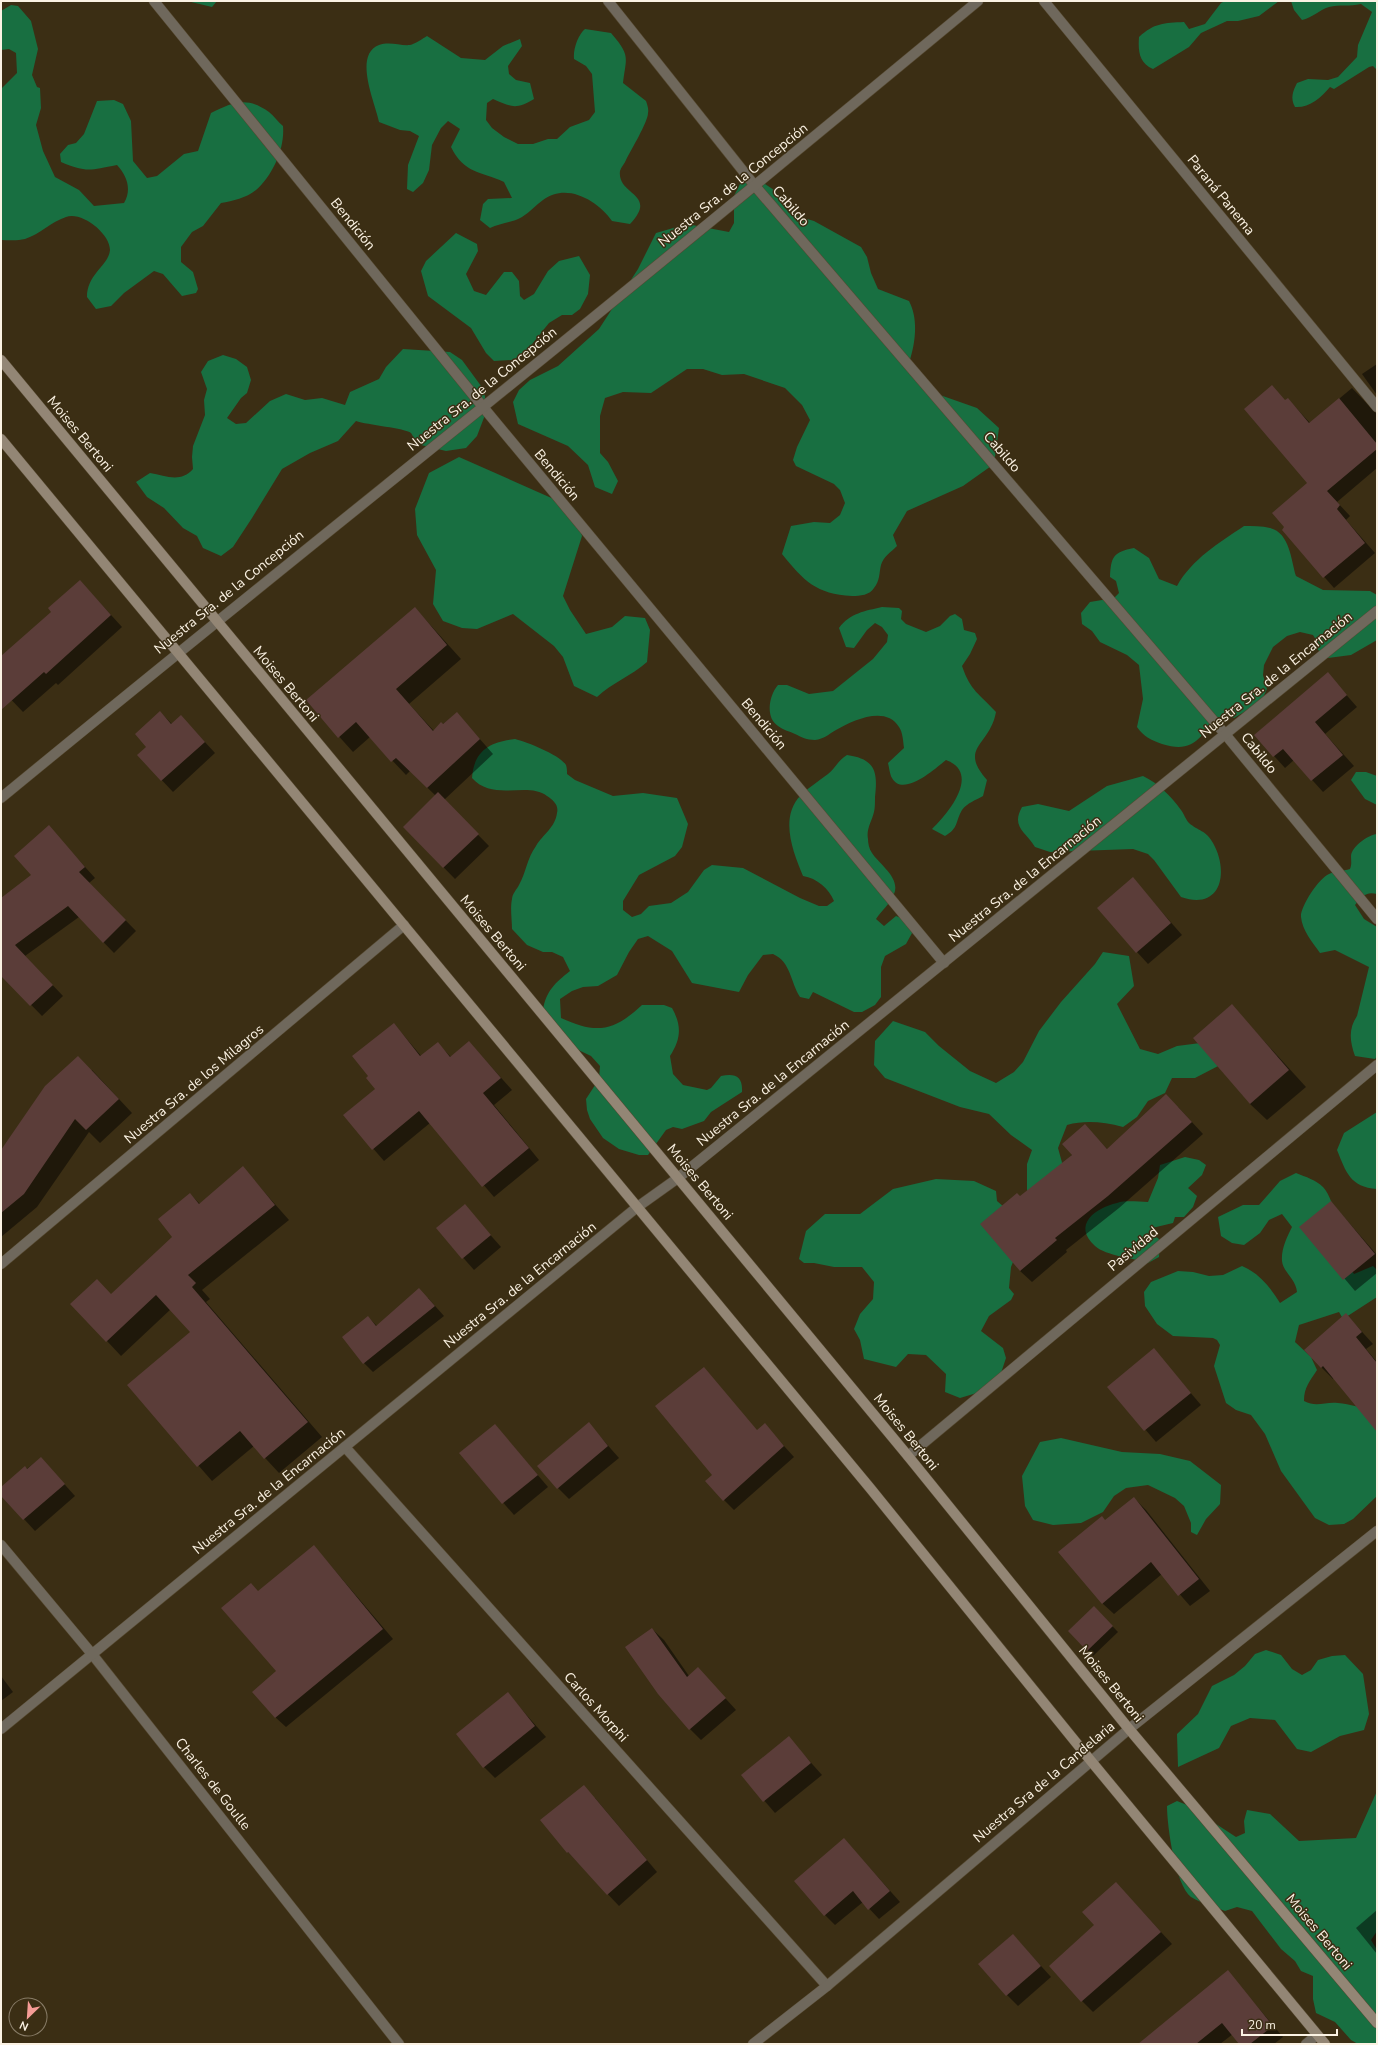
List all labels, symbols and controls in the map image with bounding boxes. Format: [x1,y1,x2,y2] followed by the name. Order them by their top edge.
[654,119,812,251] street label: Nuestra Sra. de la Concepción
[1183,151,1259,239] street label: Paraná Panema
[768,182,814,231] street label: Cabildo
[326,194,380,254] street label: Bendición
[403,323,561,455] street label: Nuestra Sra. de la Concepción
[43,392,117,476] street label: Moises Bertoni
[979,428,1025,477] street label: Cabildo
[530,445,584,505] street label: Bendición
[150,526,308,658] street label: Nuestra Sra. de la Concepción
[1196,607,1356,743] street label: Nuestra Sra. de la Encarnación
[249,642,323,726] street label: Moises Bertoni
[737,694,791,754] street label: Bendición
[1236,728,1282,778] street label: Cabildo
[945,811,1105,947] street label: Nuestra Sra. de la Encarnación
[456,891,530,975] street label: Moises Bertoni
[693,1015,853,1151] street label: Nuestra Sra. de la Encarnación
[120,1020,268,1148] street label: Nuestra Sra. de los Milagros
[663,1140,737,1224] street label: Moises Bertoni
[440,1217,600,1353] street label: Nuestra Sra. de la Encarnación
[1104,1222,1162,1276] street label: Pasividad
[869,1390,943,1474] street label: Moises Bertoni
[189,1423,349,1559] street label: Nuestra Sra. de la Encarnación
[1074,1642,1148,1726] street label: Moises Bertoni
[560,1668,632,1746] street label: Carlos Morphi
[969,1717,1119,1847] street label: Nuestra Sra de la Candelaria
[171,1734,255,1834] street label: Charles de Goulle
[1282,1890,1356,1974] street label: Moises Bertoni
[8,1997,48,2037] north arrow
[1242,2011,1337,2037] scale bar
[17,2017,31,2034] text: N
[1248,2017,1276,2033] text: 20 m

